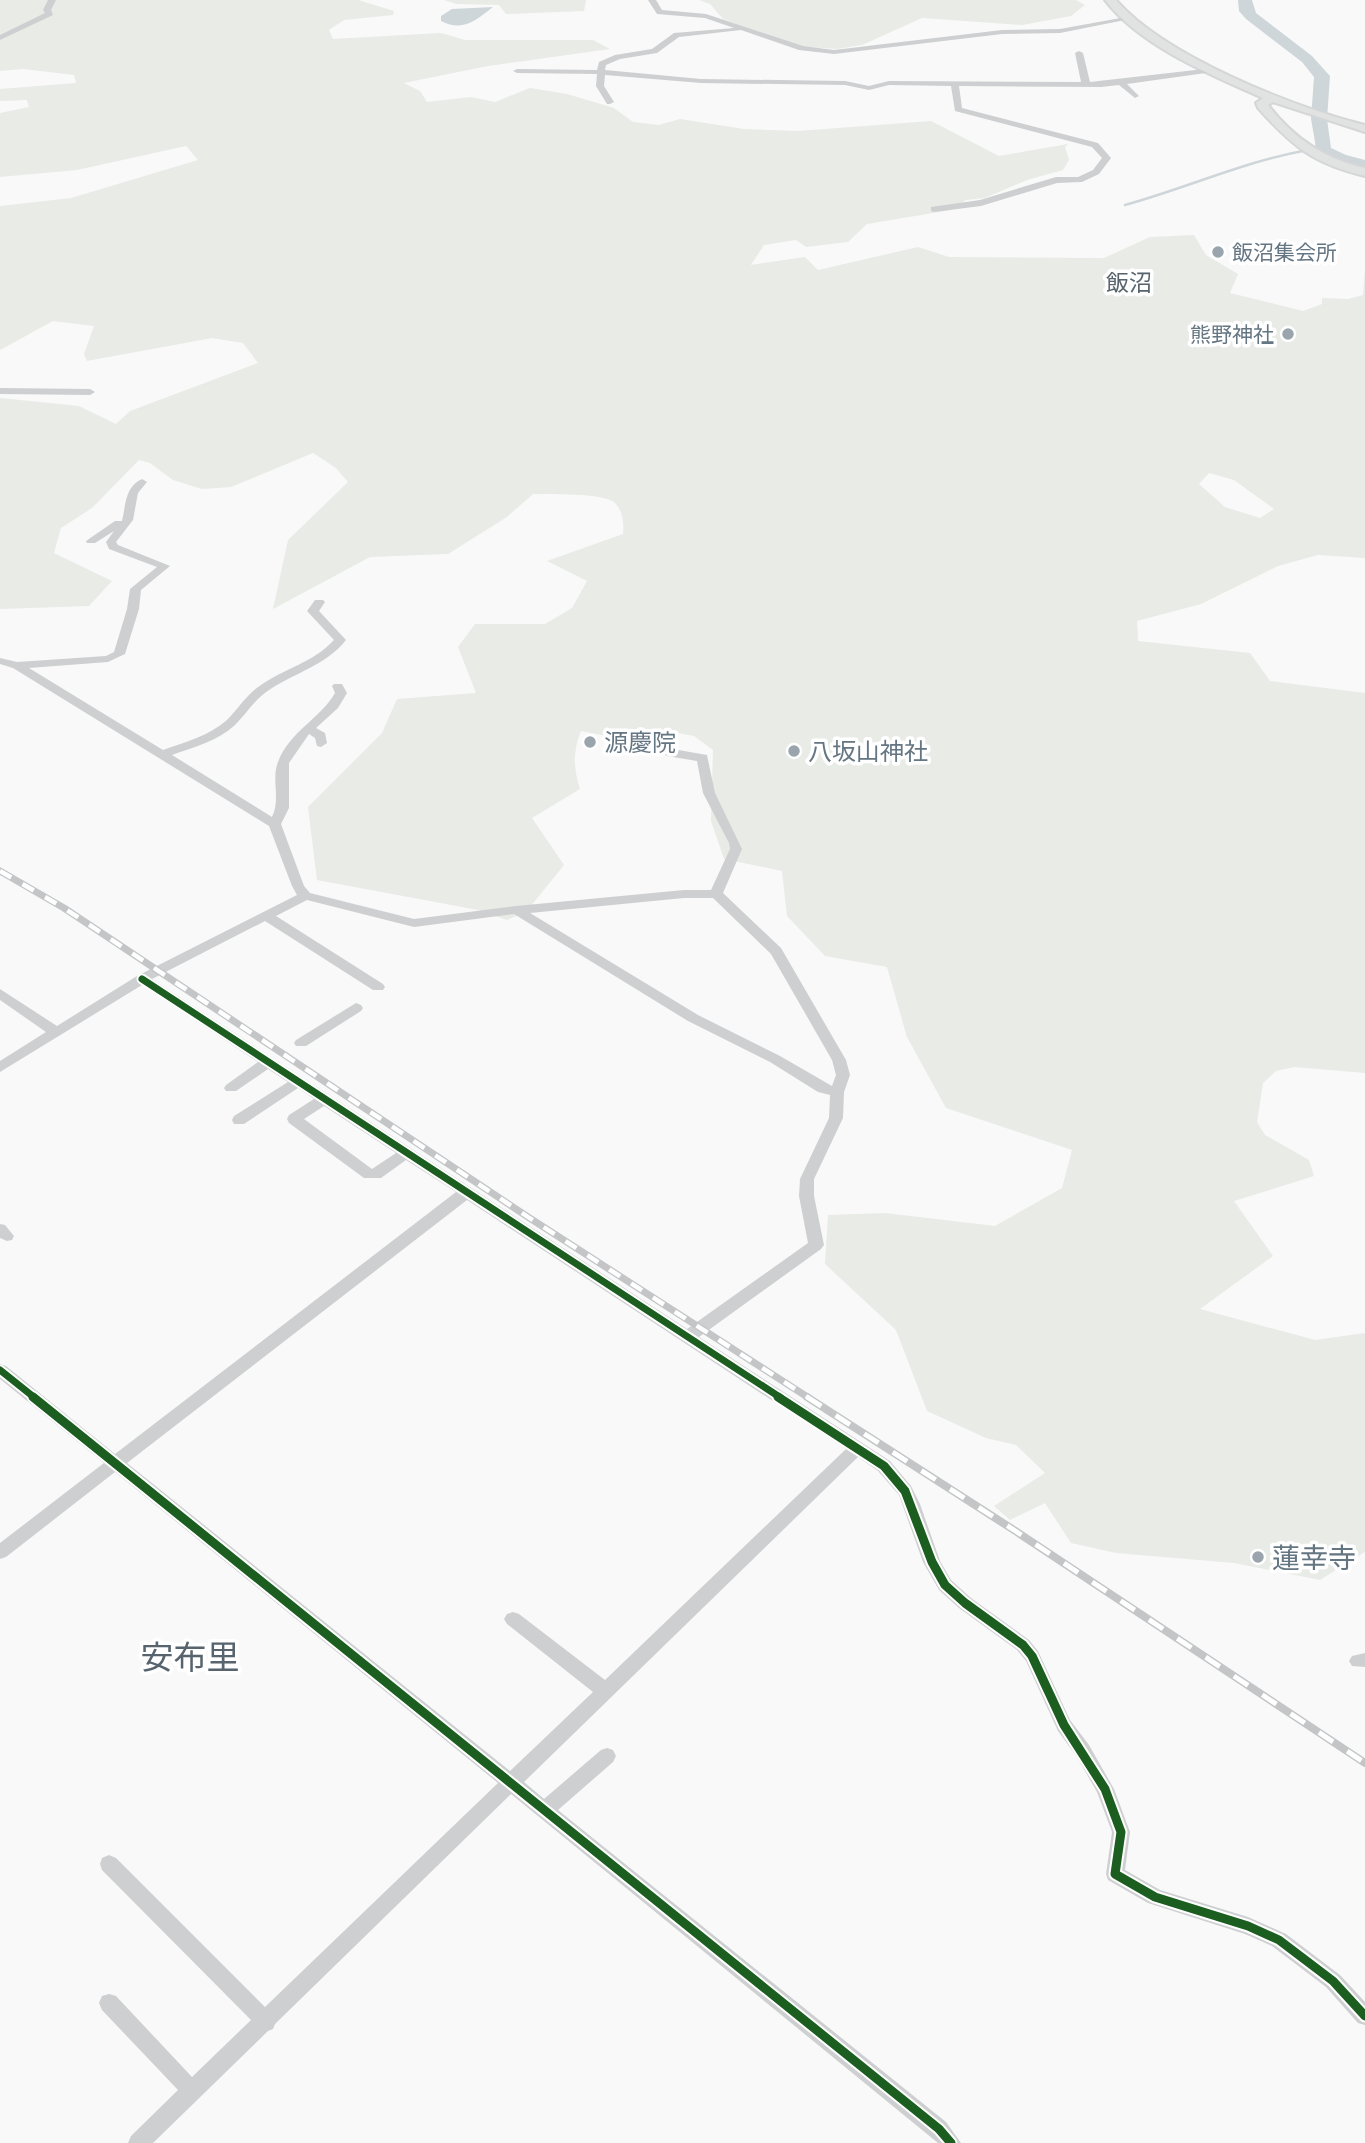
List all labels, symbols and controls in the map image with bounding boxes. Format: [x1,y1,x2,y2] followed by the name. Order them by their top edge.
[1232,236,1337,268] place label: 飯沼集会所
[1210,244,1226,260] marker: 飯沼集会所
[1106,265,1152,300] district label: 飯沼
[1190,318,1274,350] place label: 熊野神社
[1280,326,1296,342] marker: 熊野神社
[604,724,676,760] place label: 源慶院
[808,733,928,769] place label: 八坂山神社
[582,734,598,750] marker: 源慶院
[786,743,802,759] marker: 八坂山神社
[1272,1536,1356,1579] place label: 蓮幸寺
[1250,1549,1266,1565] marker: 蓮幸寺
[141,1632,240,1682] district label: 安布里

